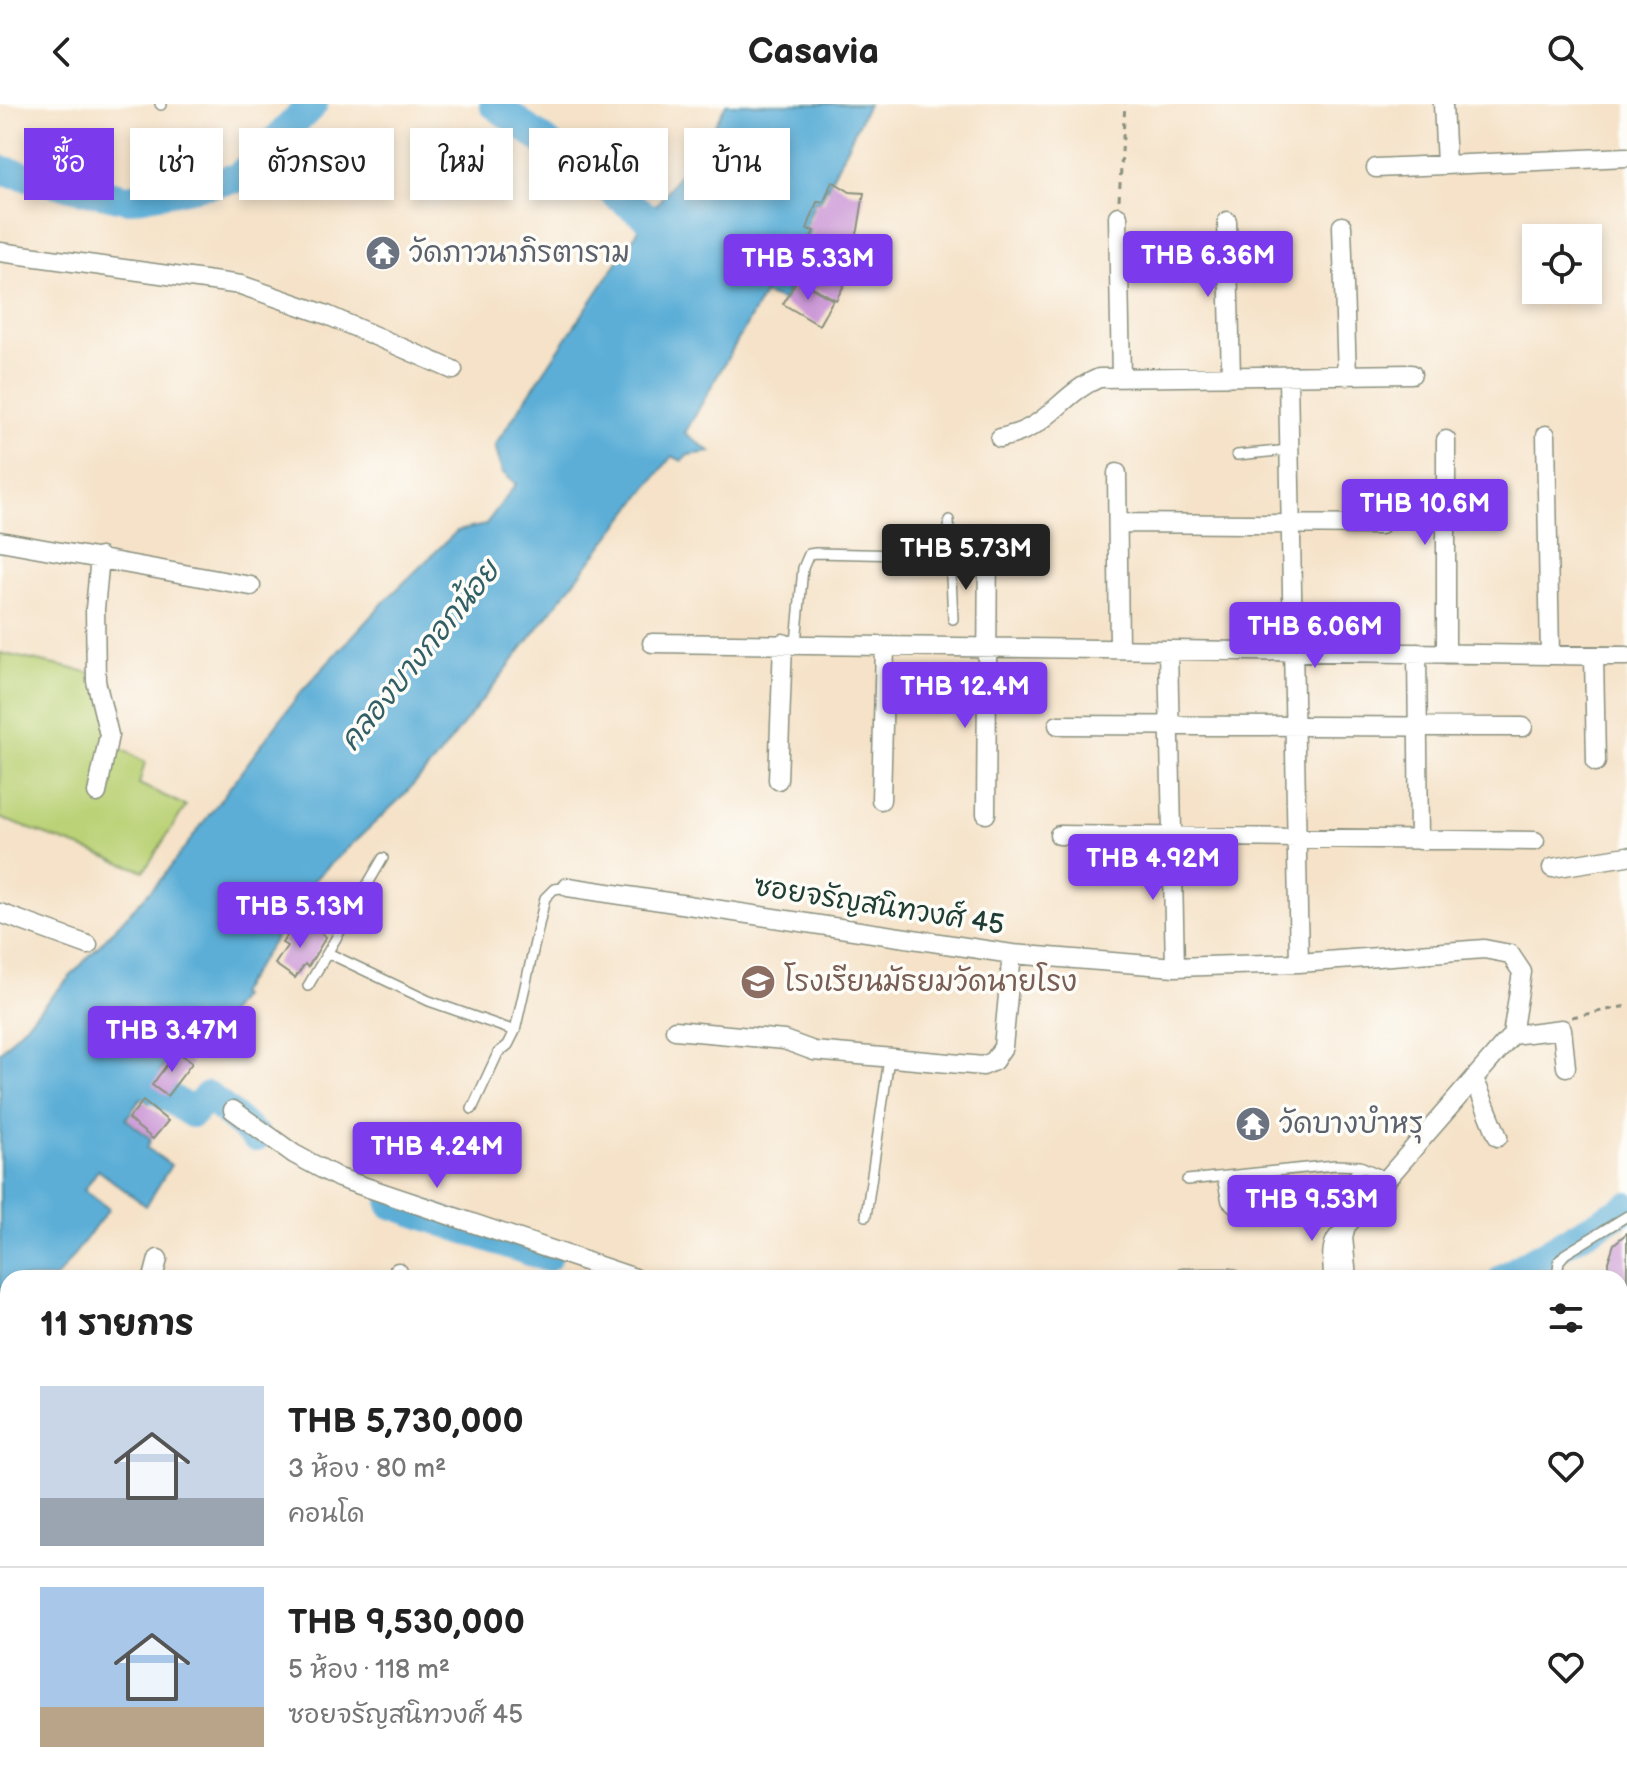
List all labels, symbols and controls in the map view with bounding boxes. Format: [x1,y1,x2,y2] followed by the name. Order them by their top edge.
[40,30,84,74] icon: back
[1543,30,1587,74] icon: search
[748,31,879,74] text: Casavia
[24,128,114,200] chip: ซื้อ
[130,128,223,200] chip: เช่า
[239,128,394,200] chip: ตัวกรอง
[410,128,513,200] chip: ใหม่
[529,128,668,200] chip: คอนโด
[684,128,790,200] chip: บ้าน
[1522,224,1602,304] map controls
[1522,224,1602,304] button: locate
[1116,231,1300,299] pin: THB 6.36M
[364,234,402,272] temple icon: วัดภาวนาภิรตาราม
[716,234,900,302] pin: THB 5.33M
[409,236,630,270] place label: วัดภาวนาภิรตาราม
[1141,241,1275,272] text: THB 6.36M
[742,244,874,275] text: THB 5.33M
[1333,479,1517,547] pin: THB 10.6M
[1360,489,1490,520] text: THB 10.6M
[874,524,1058,592] pin: THB 5.73M
[900,534,1032,565] text: THB 5.73M
[331,551,509,758] water label: คลองบางกอกน้อย
[1223,602,1407,670] pin: THB 6.06M
[1247,612,1383,643] text: THB 6.06M
[873,662,1057,730] pin: THB 12.4M
[900,672,1030,703] text: THB 12.4M
[1061,834,1245,902] pin: THB 4.92M
[1086,844,1220,875] text: THB 4.92M
[751,866,1007,942] street label: ซอยจรัญสนิทวงศ์ 45
[208,882,392,950] pin: THB 5.13M
[236,892,364,923] text: THB 5.13M
[784,962,1077,999] place label: โรงเรียนมัธยมวัดนายโรง
[739,963,777,1001] school or university icon: โรงเรียนมัธยมวัดนายโรง
[80,1006,264,1074] pin: THB 3.47M
[106,1016,238,1047] text: THB 3.47M
[1234,1105,1272,1143] temple icon: วัดบางบำหรุ
[1279,1105,1423,1144] place label: วัดบางบำหรุ
[345,1122,529,1190] pin: THB 4.24M
[371,1132,503,1163] text: THB 4.24M
[1220,1175,1404,1243] pin: THB 9.53M
[1246,1185,1378,1216] text: THB 9.53M
[1544,1296,1588,1340] icon: filters
[40,1304,194,1345] text: 11 รายการ
[288,1401,524,1442] text: THB 5,730,000
[104,1418,200,1514] icon: home
[1544,1444,1588,1488] icon: heart
[288,1454,446,1485] text: 3 ห้อง · 80 m²
[288,1499,365,1530] text: คอนโด
[288,1602,525,1643] text: THB 9,530,000
[104,1619,200,1715] icon: home
[1544,1645,1588,1689] icon: heart
[288,1655,450,1686] text: 5 ห้อง · 118 m²
[288,1700,523,1731] text: ซอยจรัญสนิทวงศ์ 45

